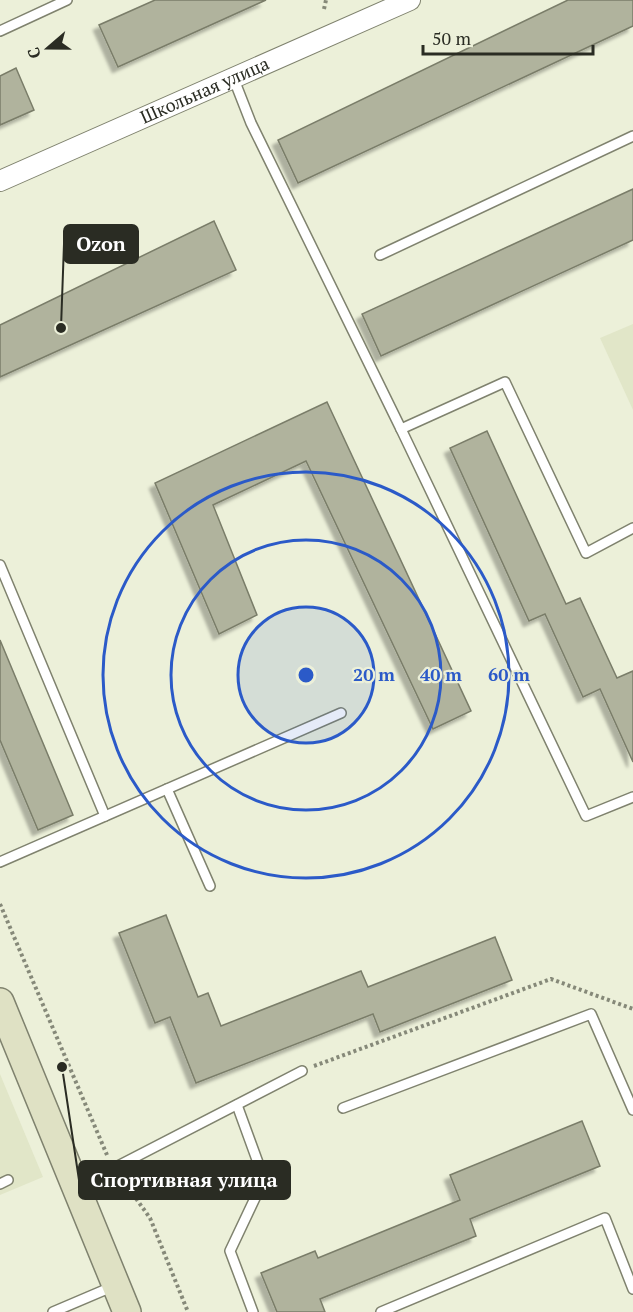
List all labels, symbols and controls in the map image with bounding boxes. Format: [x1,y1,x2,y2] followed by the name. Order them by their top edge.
[18,18,78,78] north arrow
[423,18,592,56] scale bar
[432,26,472,50] text: 50 m
[22,44,46,62] text: С
[136,51,273,129] street label: Школьная улица
[64,225,138,263] callout: Ozon
[76,230,126,257] text: Ozon
[353,662,395,686] text: 20 m
[420,662,462,686] text: 40 m
[488,662,530,686] text: 60 m
[296,665,316,685] centre of rings
[79,1161,290,1199] callout: Спортивная улица
[90,1166,278,1193] text: Спортивная улица

